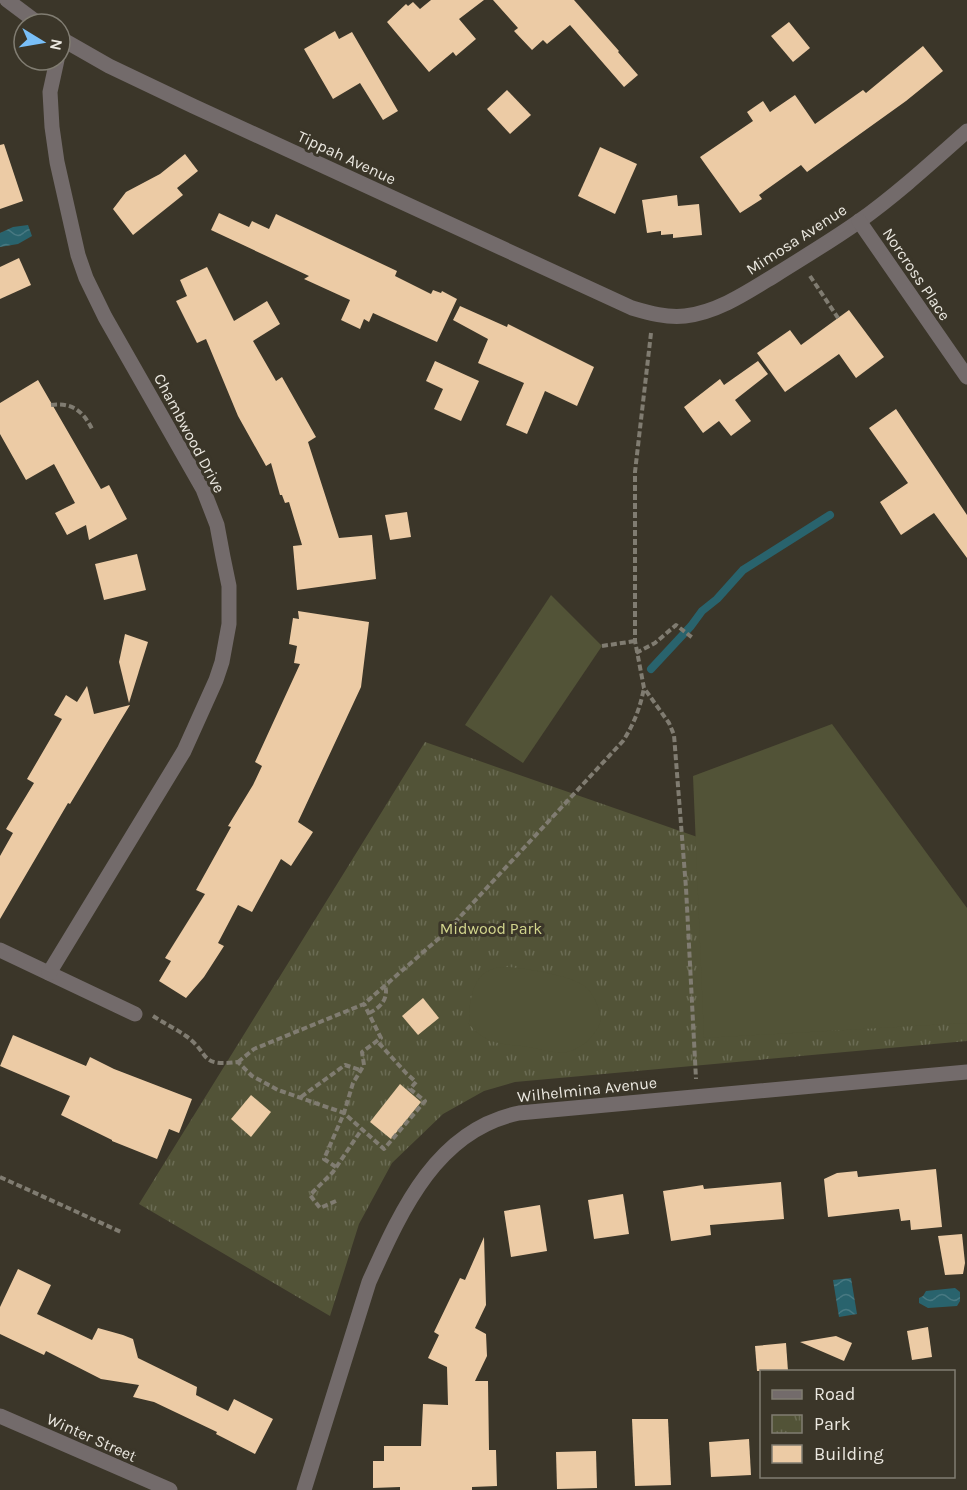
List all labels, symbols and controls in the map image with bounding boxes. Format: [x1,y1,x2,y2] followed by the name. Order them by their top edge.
[12,12,72,72] north arrow
[46,37,67,52] text: N
[295,126,399,189] street label: Tippah Avenue
[743,200,850,279] street label: Mimosa Avenue
[879,224,955,324] street label: Norcross Place
[150,370,229,496] street label: Chambwood Drive
[440,919,542,938] park label: Midwood Park
[516,1073,658,1106] street label: Wilhelmina Avenue
[760,1370,955,1478] legend
[814,1383,855,1405] text: Road
[44,1409,140,1466] street label: Winter Street
[814,1413,851,1435] text: Park
[814,1443,884,1465] text: Building

